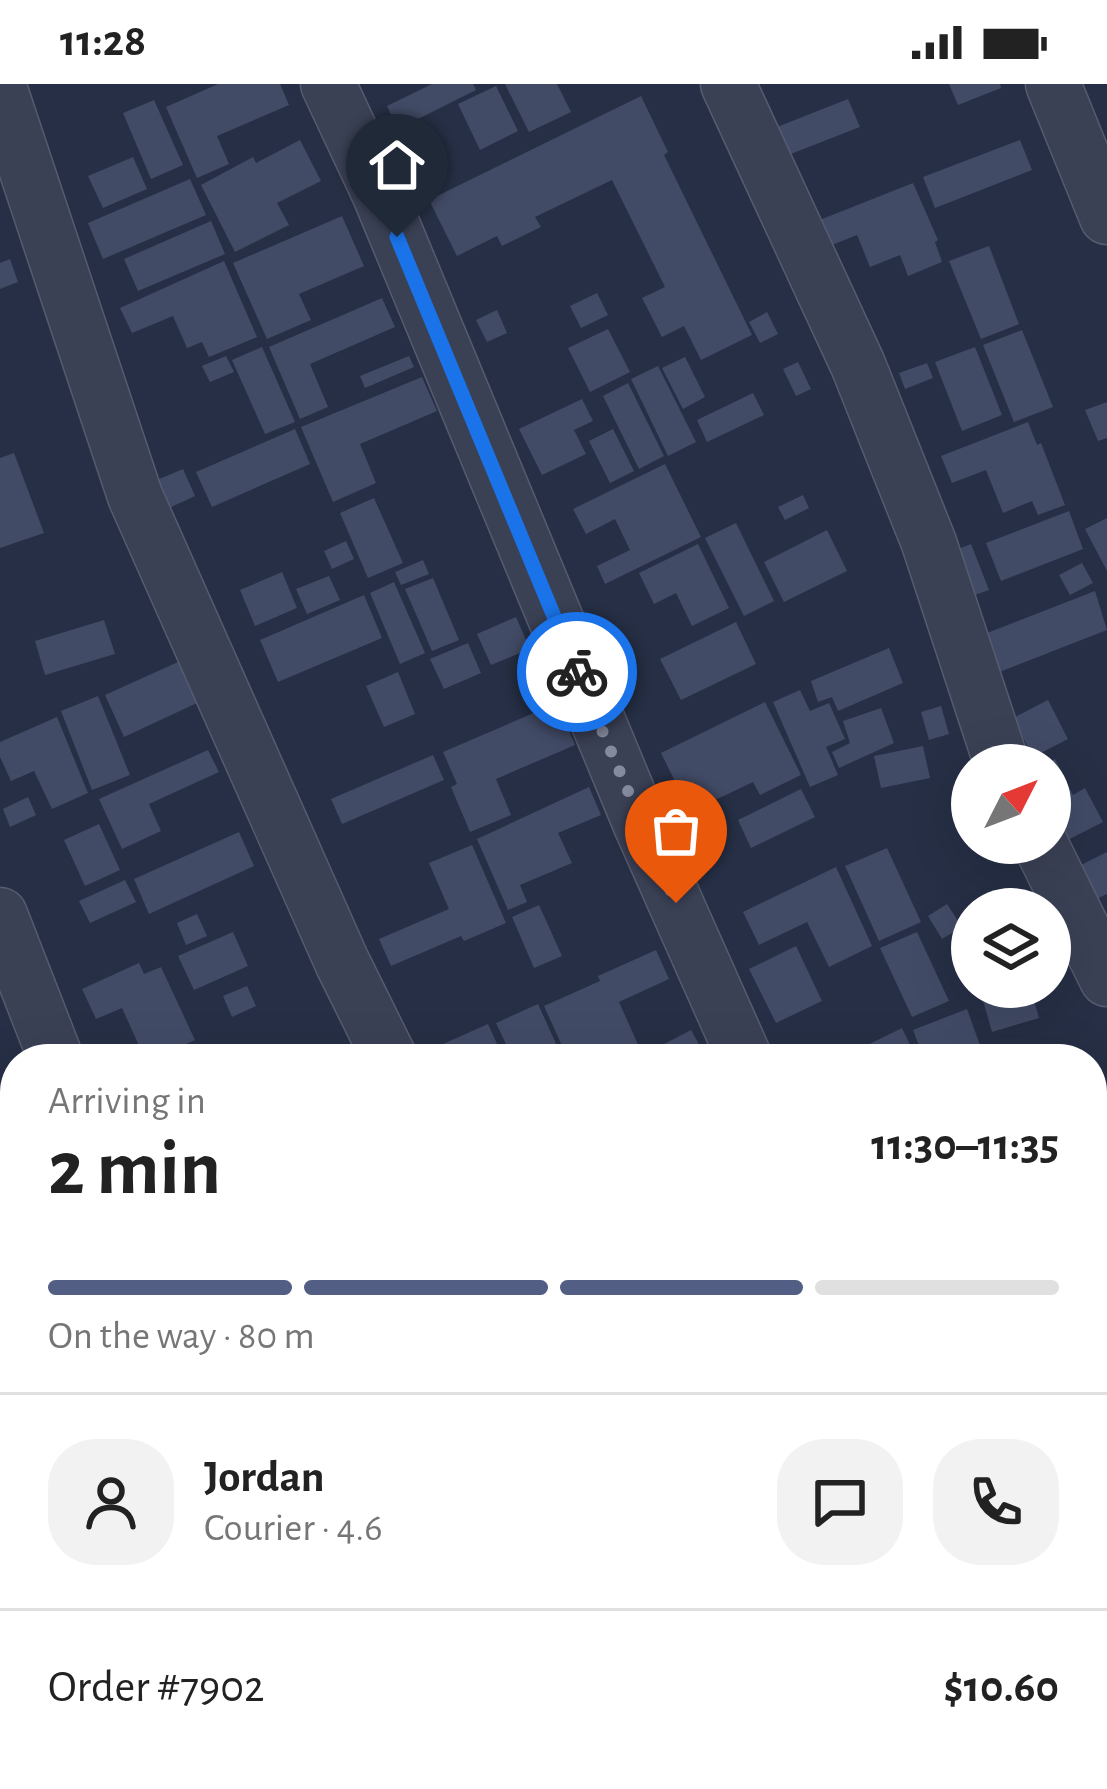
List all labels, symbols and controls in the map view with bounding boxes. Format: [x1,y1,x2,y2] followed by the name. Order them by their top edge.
[60,19,146,64] text: 11:28
[346,114,448,237] pin
[364,132,430,198] icon: home
[517,612,637,732] courier
[544,639,610,705] icon: bike
[951,744,1071,864] north arrow
[951,744,1071,1008] map controls
[625,780,727,903] pin
[643,798,709,864] icon: bag
[951,888,1071,1008] button: layers
[48,1082,206,1121] text: Arriving in
[871,1123,1059,1168] text: 11:30–11:35
[48,1131,221,1209] text: 2 min
[48,1317,315,1356] text: On the way · 80 m
[48,1439,174,1565] button: person
[777,1439,903,1565] button: chat
[933,1439,1059,1565] button: phone
[204,1455,325,1500] text: Jordan
[204,1509,383,1548] text: Courier · 4.6
[48,1665,264,1710] text: Order #7902
[944,1665,1059,1710] text: $10.60

